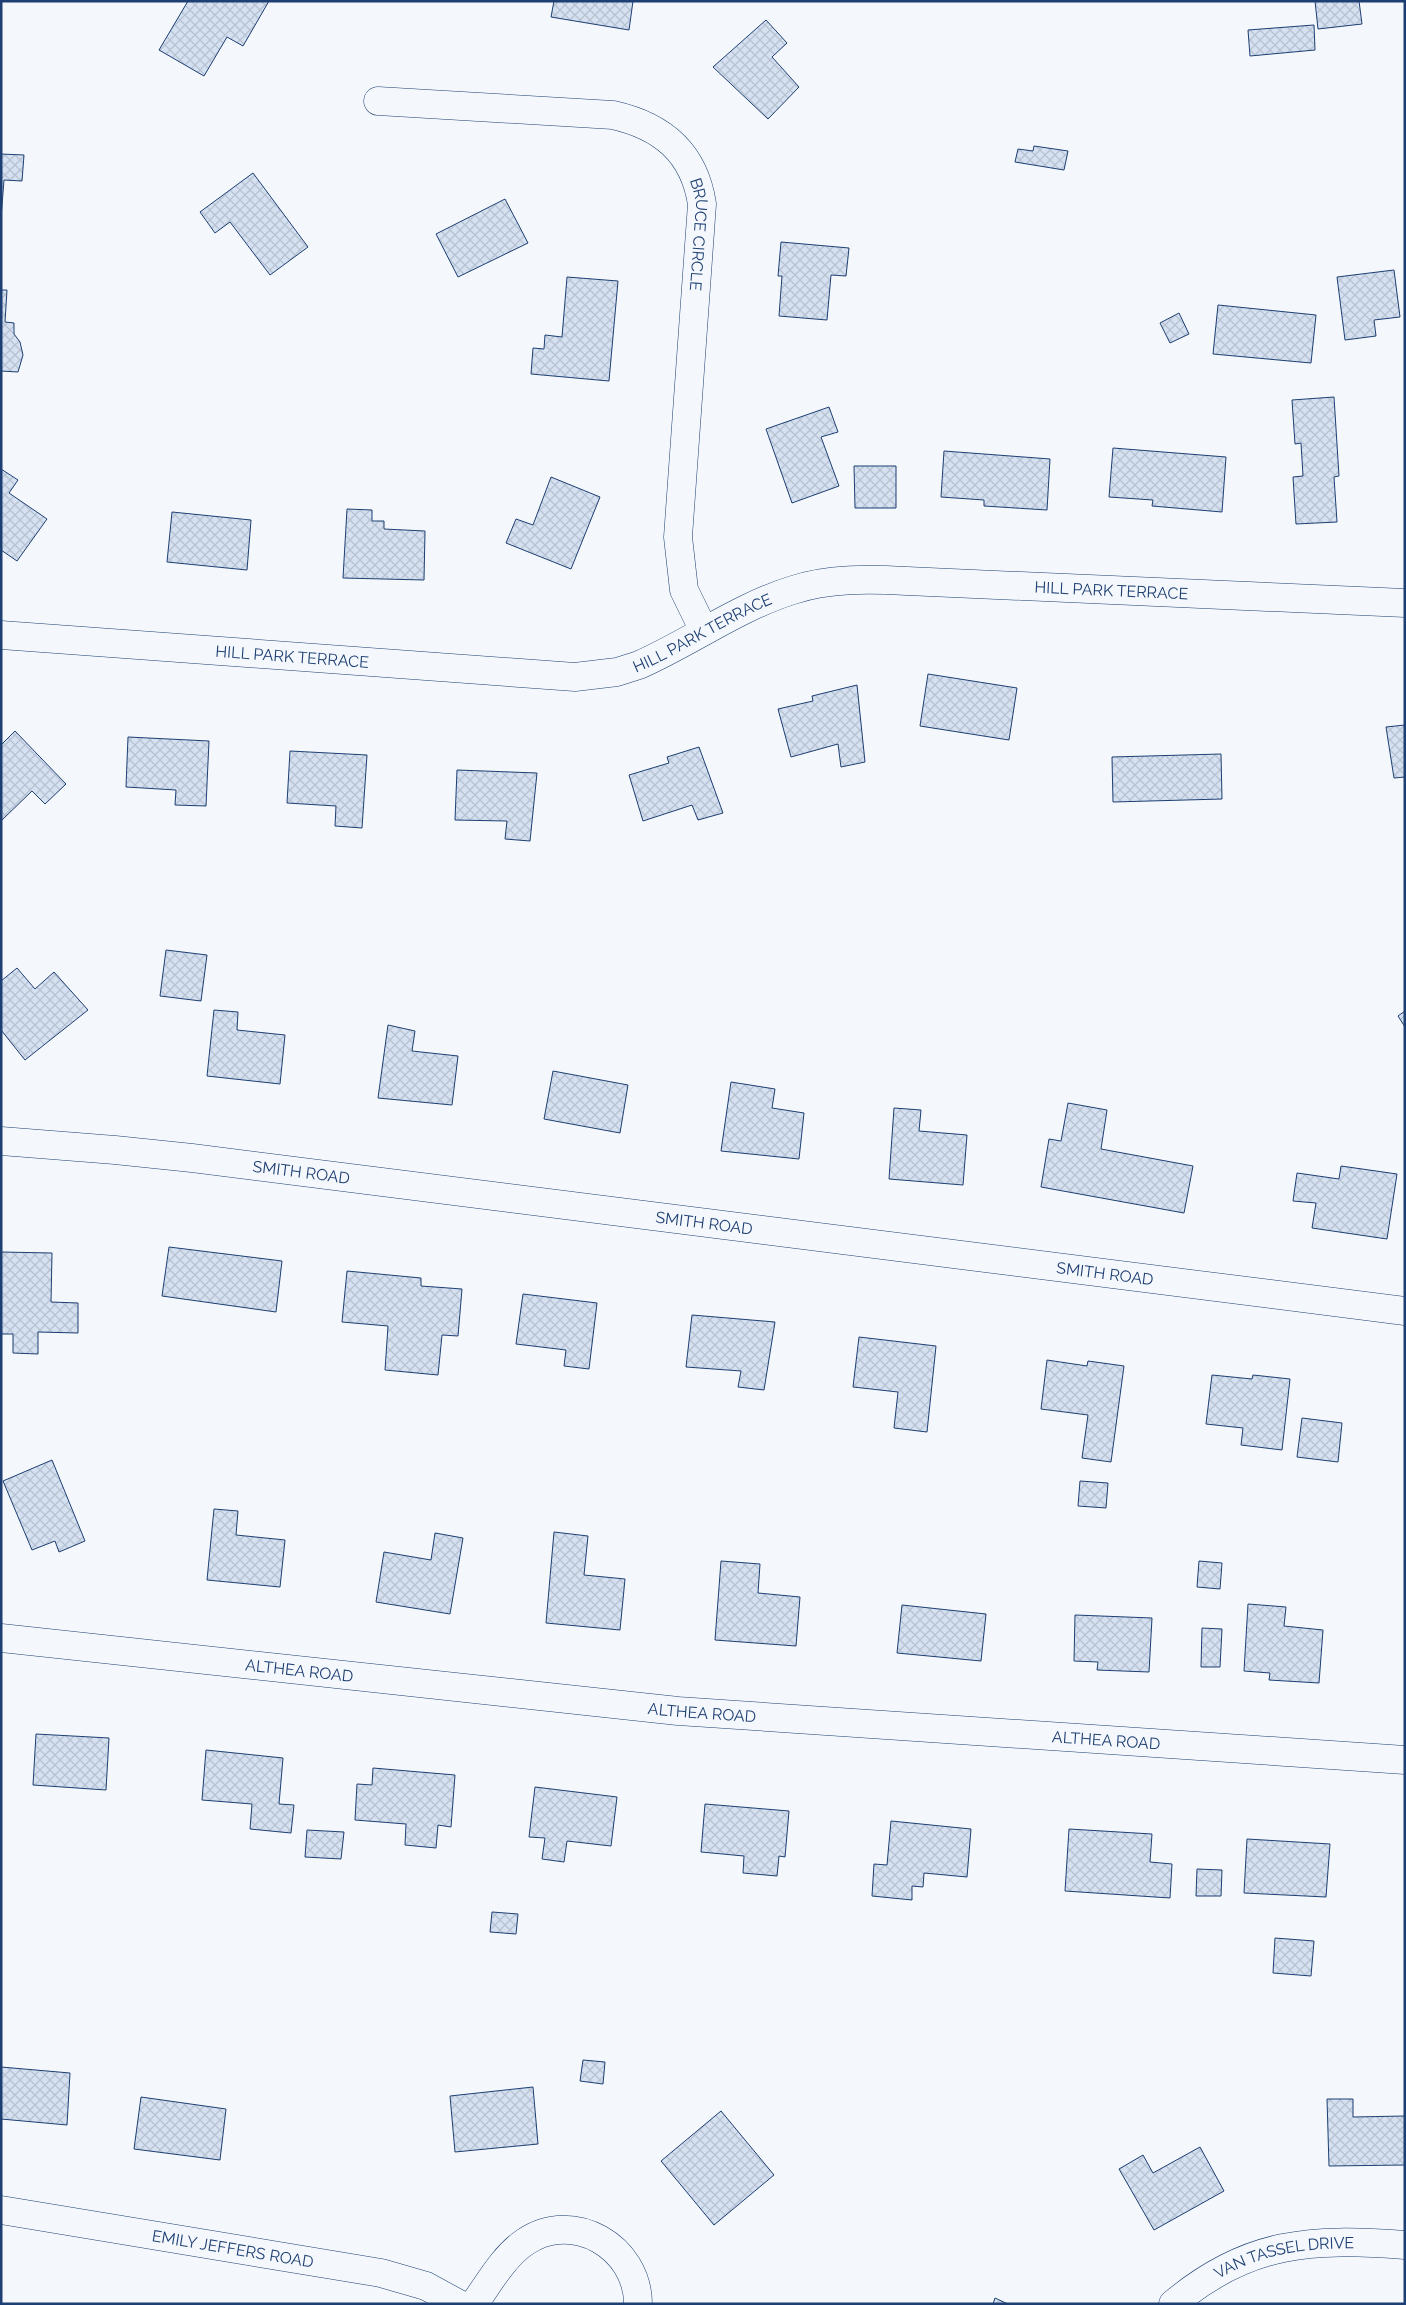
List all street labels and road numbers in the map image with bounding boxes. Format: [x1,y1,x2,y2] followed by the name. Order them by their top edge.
[686,176,711,292] street label: BRUCE CIRCLE
[1034,578,1189,603] street label: HILL PARK TERRACE
[630,589,775,676] street label: HILL PARK TERRACE
[215,642,370,672] street label: HILL PARK TERRACE
[252,1157,351,1188] street label: SMITH ROAD
[654,1208,754,1239] street label: SMITH ROAD
[1055,1258,1155,1289] street label: SMITH ROAD
[244,1655,354,1686] street label: ALTHEA ROAD
[647,1699,757,1726] street label: ALTHEA ROAD
[1051,1727,1161,1753] street label: ALTHEA ROAD
[151,2226,315,2272] street label: EMILY JEFFERS ROAD
[1211,2233,1354,2283] street label: VAN TASSEL DRIVE

